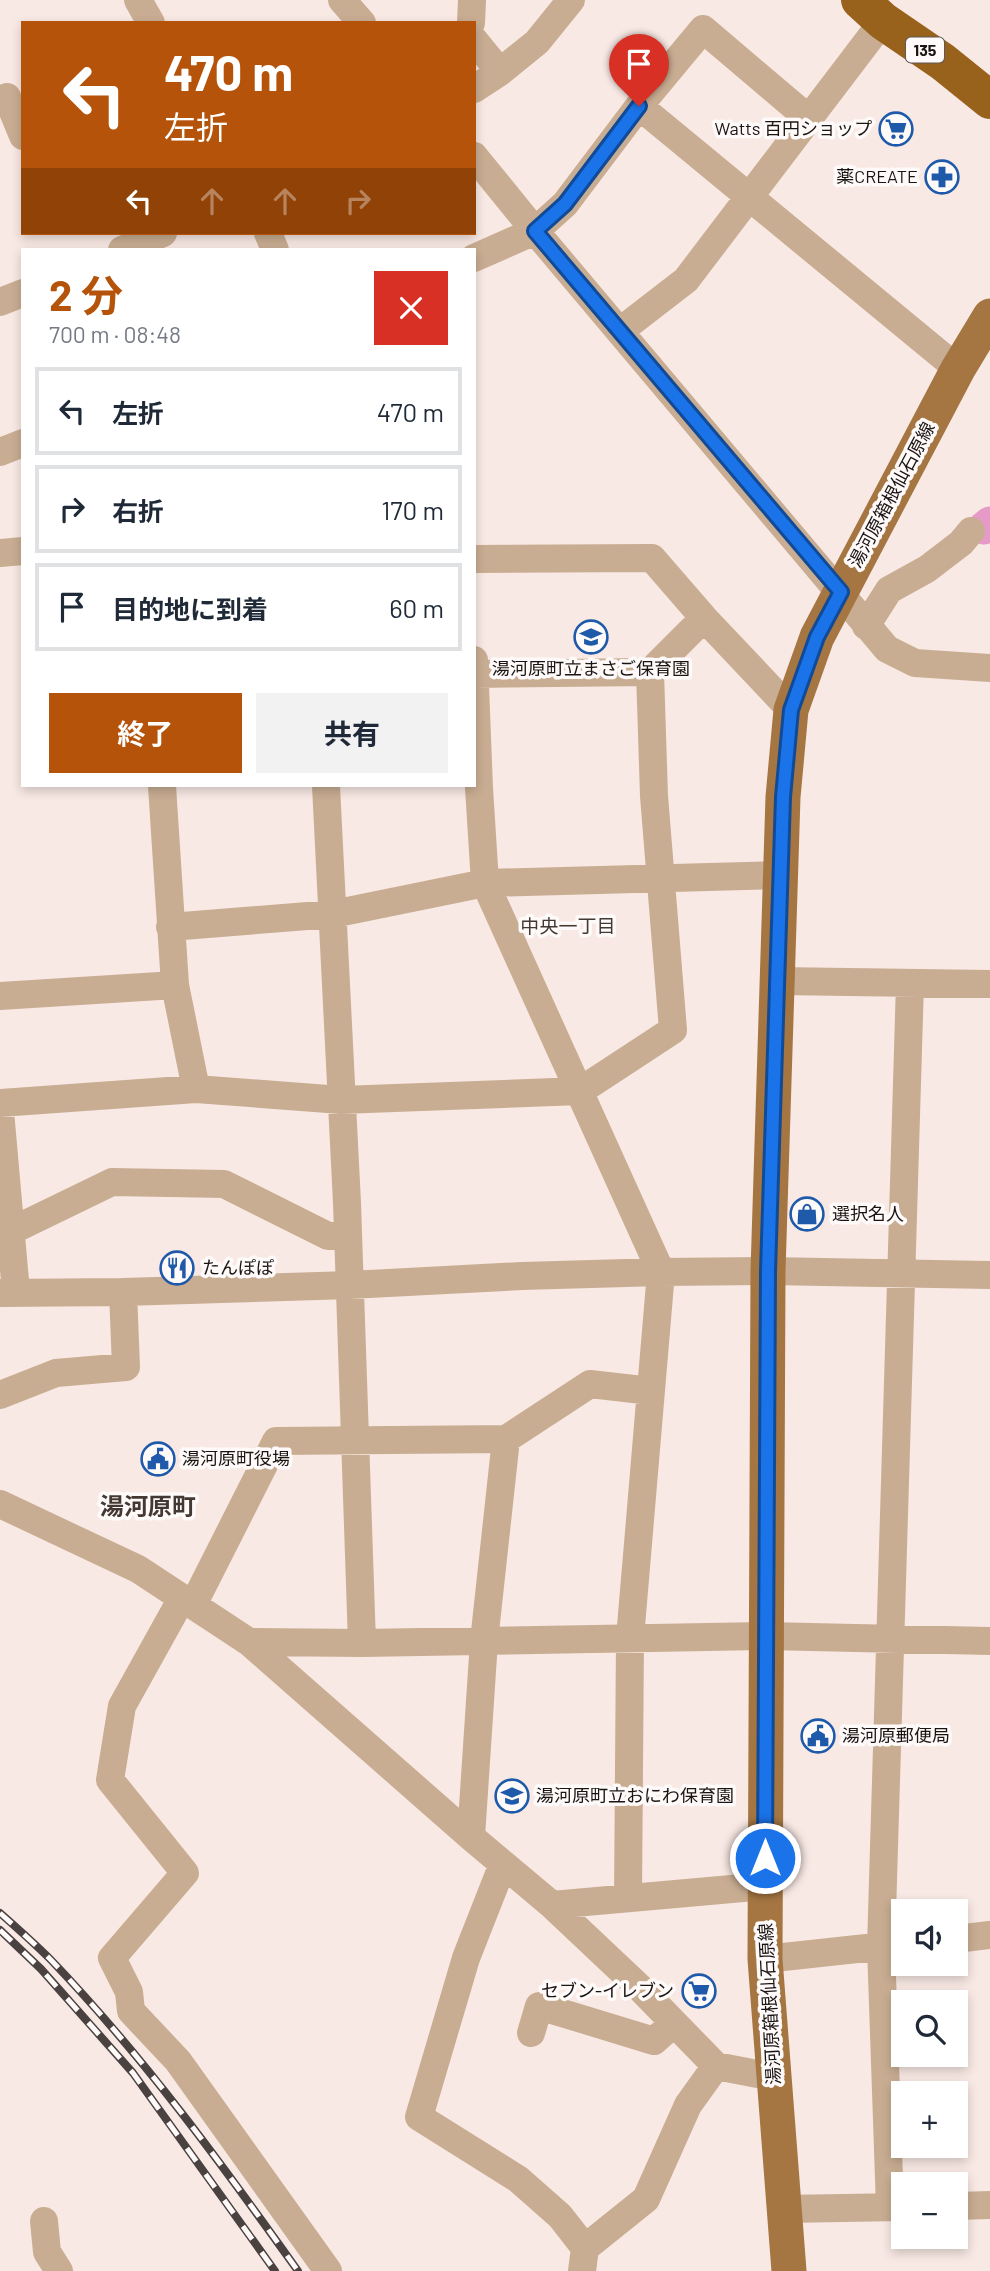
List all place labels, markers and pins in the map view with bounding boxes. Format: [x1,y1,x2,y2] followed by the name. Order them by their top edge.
[609,34,669,106] pin
[877,110,915,148] supermarket icon: Watts 百円ショップ
[715,117,872,139] place label: Watts 百円ショップ
[923,158,961,196] pharmacy icon: 薬CREATE
[836,165,918,187] place label: 薬CREATE
[572,618,610,656] school or university icon: 湯河原町立まさご保育園
[492,657,690,679] place label: 湯河原町立まさご保育園
[788,1195,826,1233] shop icon: 選択名人
[832,1202,904,1224] place label: 選択名人
[158,1249,196,1287] restaurant icon: たんぽぽ
[202,1256,274,1278] place label: たんぽぽ
[139,1440,177,1478] public building icon: 湯河原町役場
[182,1447,290,1469] place label: 湯河原町役場
[799,1717,837,1755] public building icon: 湯河原郵便局
[842,1724,950,1746] place label: 湯河原郵便局
[493,1777,531,1815] school or university icon: 湯河原町立おにわ保育園
[536,1784,734,1806] place label: 湯河原町立おにわ保育園
[680,1972,718,2010] supermarket icon: セブン-イレブン
[541,1979,674,2001] place label: セブン-イレブン

